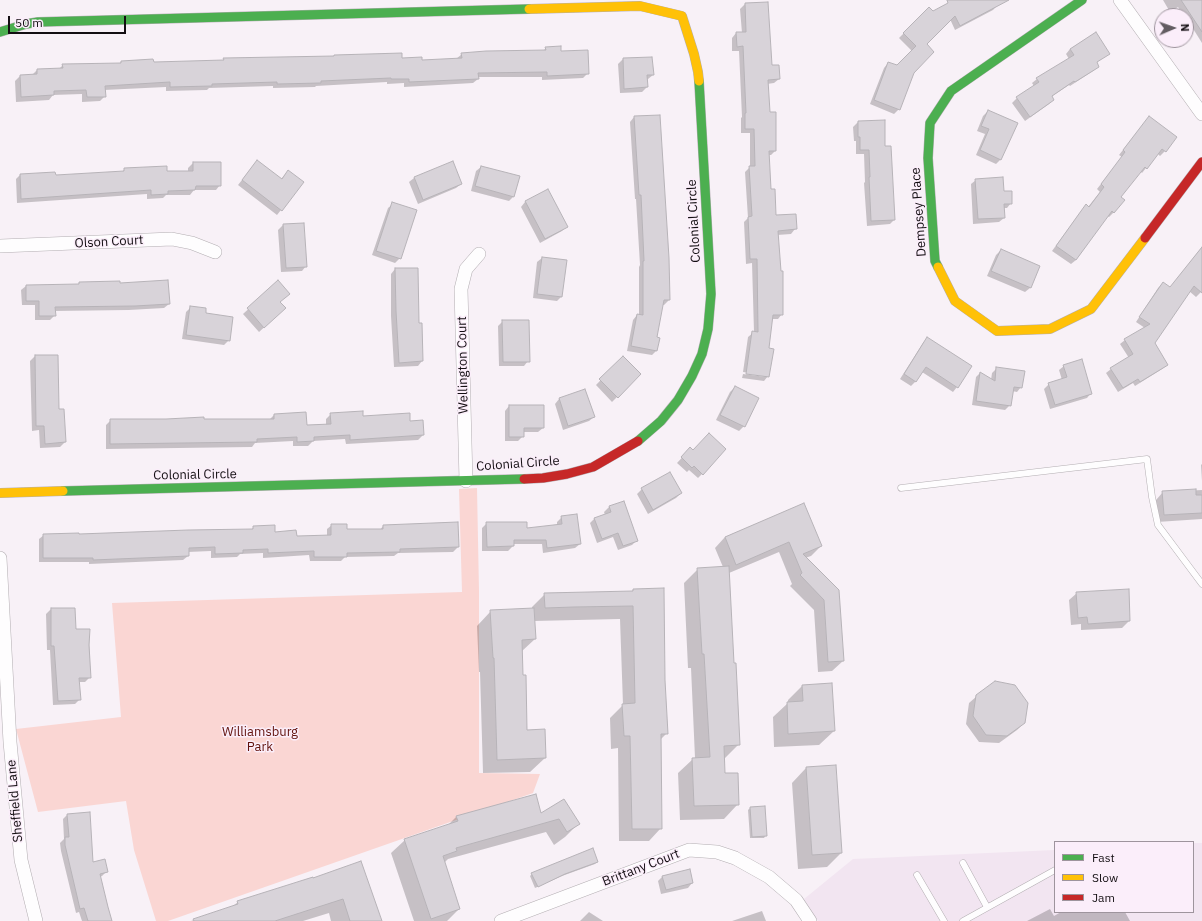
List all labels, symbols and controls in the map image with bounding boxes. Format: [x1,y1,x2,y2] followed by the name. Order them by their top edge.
[10,8,128,34] scale bar
[1154,8,1194,48] north arrow
[15,15,43,30] text: 50 m
[1178,23,1192,32] text: N
[908,167,930,257] street label: Dempsey Place
[684,179,704,263] street label: Colonial Circle
[74,232,144,252] street label: Olson Court
[454,316,472,414] street label: Wellington Court
[476,453,560,475] street label: Colonial Circle
[153,466,237,484] street label: Colonial Circle
[222,724,298,755] park label: Williamsburg Park
[4,759,26,843] street label: Sheffield Lane
[1054,841,1194,913] legend
[600,846,682,890] street label: Brittany Court
[1092,850,1115,865] text: Fast
[1092,870,1118,885] text: Slow
[1092,890,1115,905] text: Jam

